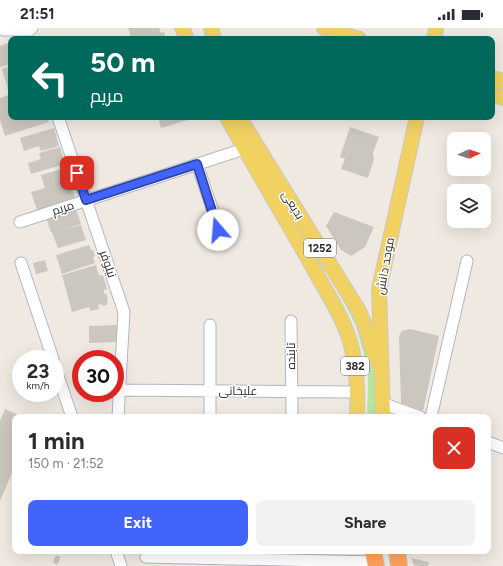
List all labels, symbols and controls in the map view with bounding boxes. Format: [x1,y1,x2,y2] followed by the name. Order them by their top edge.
[20,5,55,23] text: 21:51
[90,45,156,79] text: 50 m
[24,52,76,104] icon: left
[90,85,124,107] text: مریم
[447,132,491,176] north arrow
[447,132,491,228] map controls
[60,156,94,190] pin
[66,162,88,184] icon: arrive
[447,184,491,228] button: layers
[279,188,307,222] street label: بدیعی
[50,198,76,219] street label: مریم
[197,209,239,251] position arrow
[373,236,397,296] street label: موحد دانش
[304,239,336,257] road number: 1252
[96,247,119,280] street label: نیلوفر
[284,342,298,369] street label: تابنده
[72,350,124,402] speed limit sign: 30
[341,357,369,375] road number: 382
[27,359,49,383] text: 23
[27,379,49,392] text: km/h
[219,384,257,398] street label: علیخانی
[28,426,85,455] text: 1 min
[433,427,475,469] button: close
[28,456,104,471] text: 150 m · 21:52
[28,500,248,546] button: Exit
[256,500,475,546] button: Share

